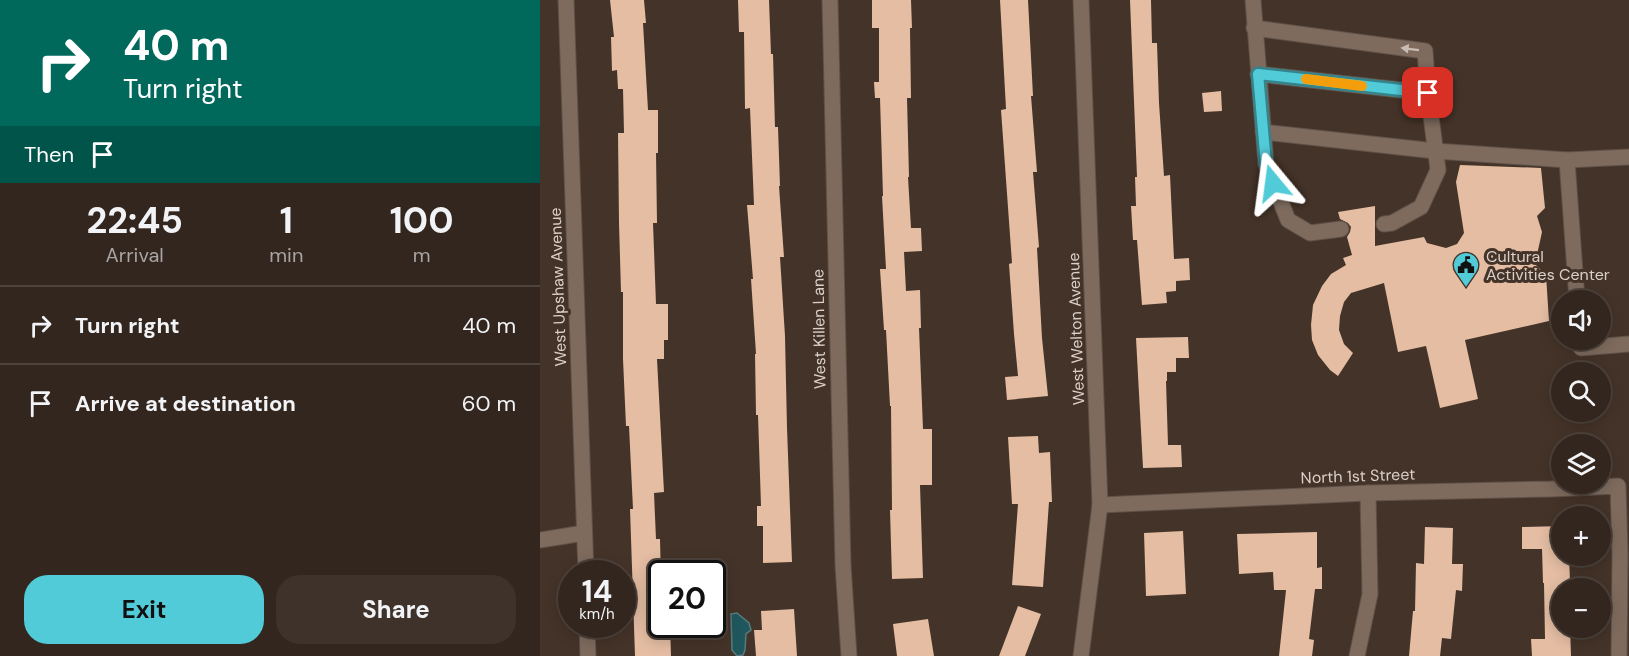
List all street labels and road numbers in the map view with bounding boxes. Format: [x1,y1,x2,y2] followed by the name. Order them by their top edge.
[545,207,571,367] street label: West Upshaw Avenue
[1063,252,1089,406] street label: West Welton Avenue
[807,269,831,389] street label: West Killen Lane
[1300,464,1416,488] street label: North 1st Street

